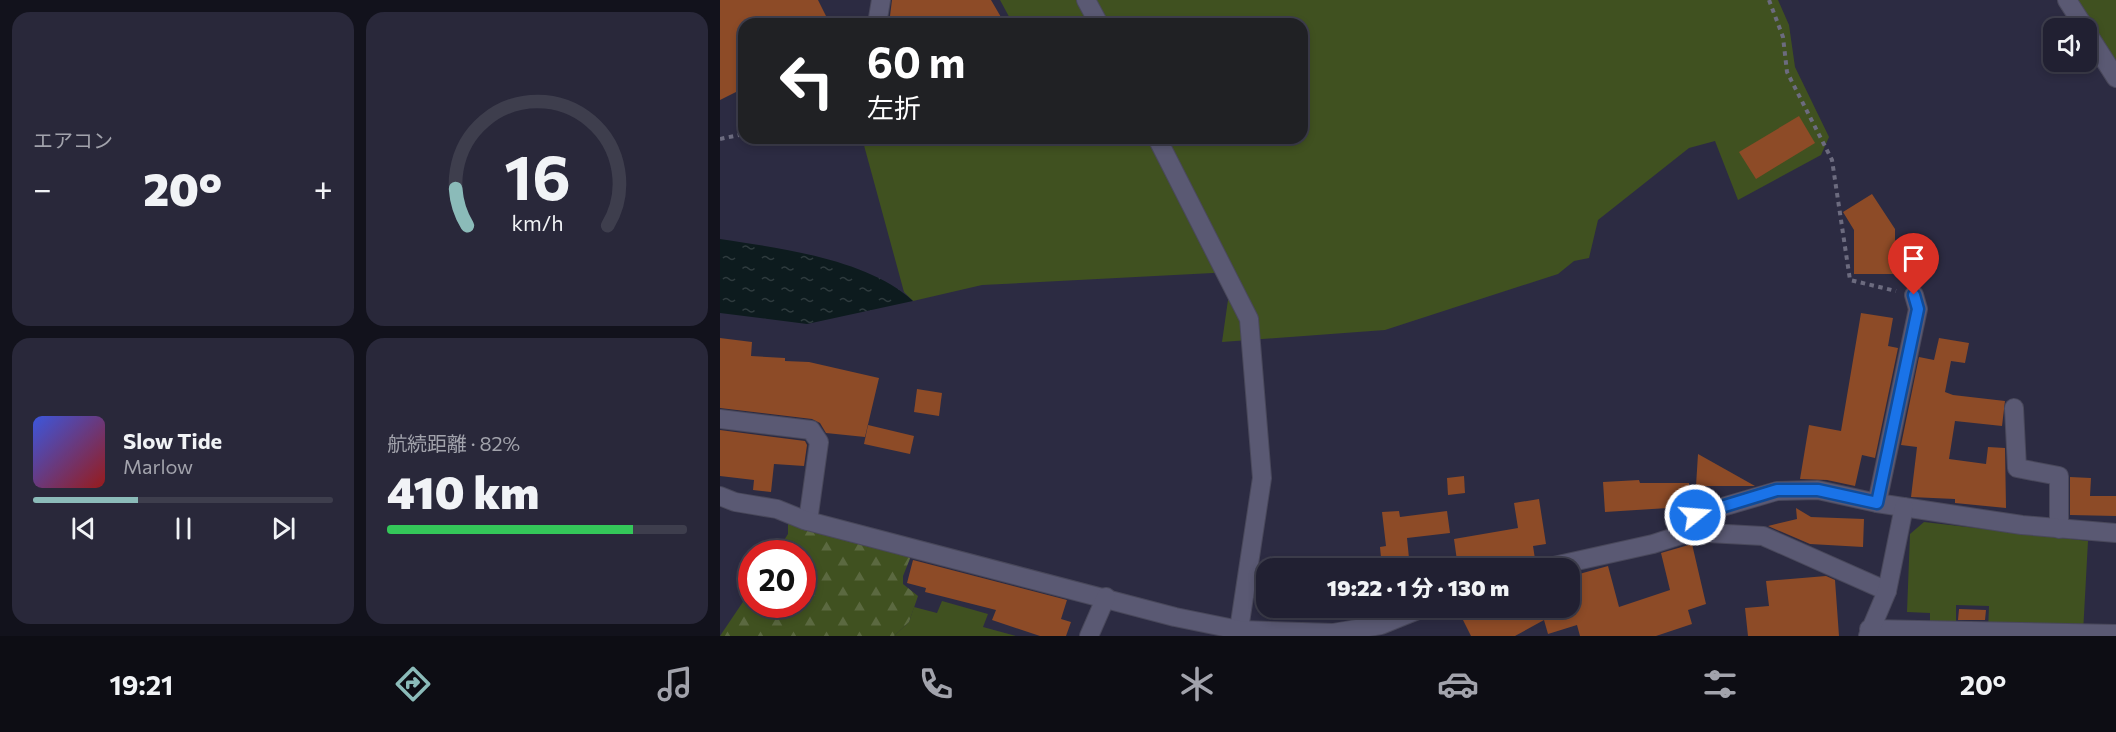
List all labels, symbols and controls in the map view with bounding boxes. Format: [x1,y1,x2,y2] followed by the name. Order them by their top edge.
[2043,18,2097,72] map controls
[2043,18,2097,72] button: sound
[867,35,966,87] text: 60 m
[768,42,846,120] icon: left
[867,91,921,124] text: 左折
[33,128,113,152] text: エアコン
[504,137,570,213] text: 16
[143,160,222,215] text: 20°
[33,167,52,208] text: −
[314,167,333,208] text: +
[511,209,563,235] text: km/h
[1888,233,1939,295] pin
[1897,242,1930,275] icon: arrive
[123,427,222,454] text: Slow Tide
[387,431,520,455] text: 航続距離 · 82%
[123,454,193,478] text: Marlow
[387,463,539,518] text: 410 km
[1663,483,1727,547] position arrow
[67,512,100,545] icon: previous
[167,512,200,545] icon: pause
[267,512,300,545] icon: next
[738,540,816,618] speed limit sign: 20
[1327,574,1509,601] text: 19:22 · 1 分 · 130 m
[392,663,434,705] icon: directions
[654,663,696,705] icon: music
[915,663,957,705] icon: phone
[1176,663,1218,705] icon: climate
[1437,663,1479,705] icon: car
[1699,663,1741,705] icon: filters
[110,668,173,701] text: 19:21
[1960,668,2006,701] text: 20°

